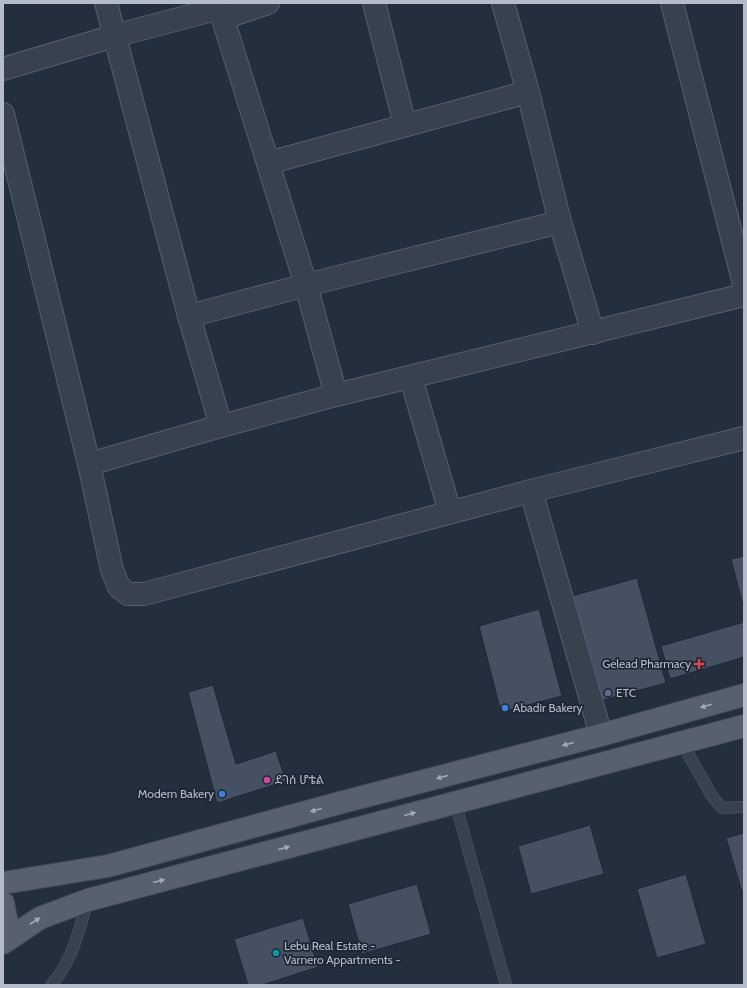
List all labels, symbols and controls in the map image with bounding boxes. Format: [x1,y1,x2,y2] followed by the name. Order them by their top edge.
[602,656,691,671] place label: Gelead Pharmacy
[694,659,704,669] marker: Gelead Pharmacy
[616,685,636,700] place label: ETC
[603,688,613,698] marker: ETC
[513,700,583,715] place label: Abadir Bakery
[500,703,510,713] marker: Abadir Bakery
[700,703,712,709] one-way arrow
[561,741,573,747] one-way arrow
[275,772,324,787] place label: ደገሰ ሆቴል
[436,774,448,780] one-way arrow
[262,775,272,785] marker: ደገሰ ሆቴል
[138,786,214,801] place label: Modern Bakery
[217,789,227,799] marker: Modern Bakery
[310,807,322,813] one-way arrow
[404,811,416,817] one-way arrow
[278,845,290,851] one-way arrow
[153,878,165,884] one-way arrow
[30,917,40,925] one-way arrow
[284,938,401,967] place label: Lebu Real Estate - Varnero Appartments -
[271,948,281,958] marker: Lebu Real Estate - Varnero Appartments -

